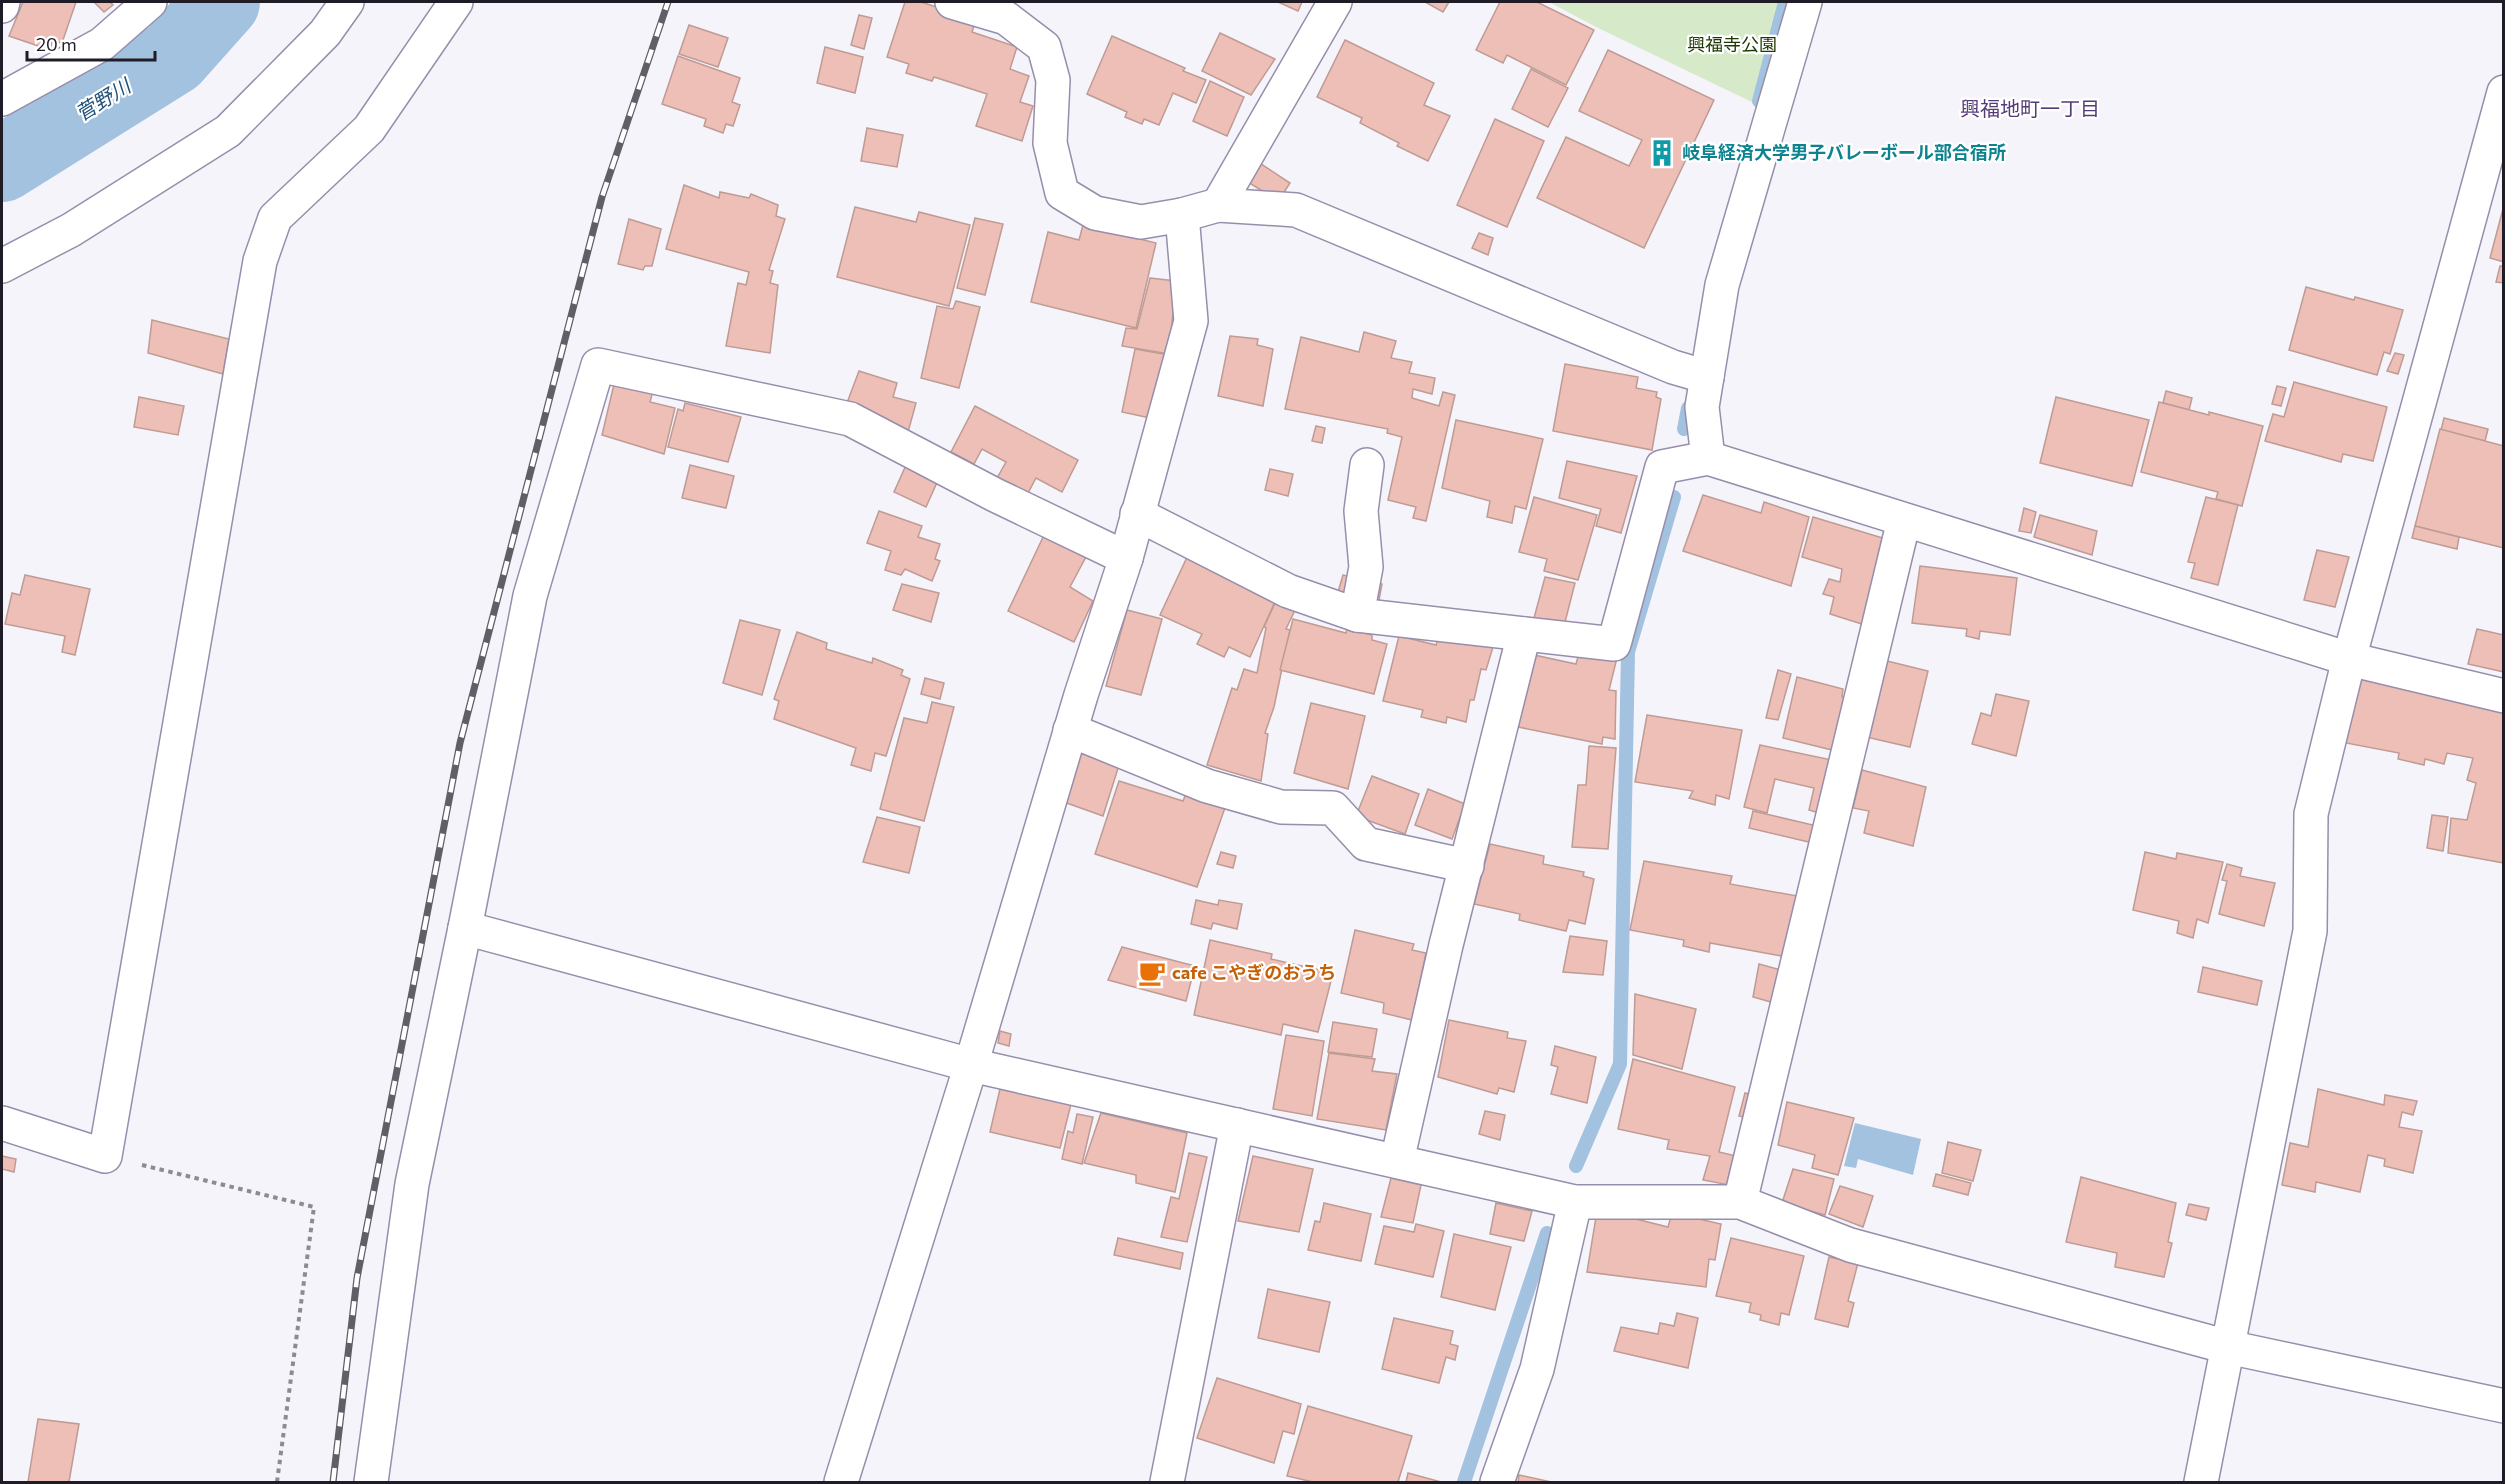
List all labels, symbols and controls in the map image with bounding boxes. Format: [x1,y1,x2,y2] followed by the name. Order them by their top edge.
[27,24,154,62] scale bar
[36,33,77,55] text: 20 m
[1687,33,1777,55] park label: 興福寺公園
[71,72,136,125] water label: 菅野川
[1960,96,2100,120] district label: 興福地町一丁目
[1647,138,1677,168] building icon: 岐阜経済大学男子バレーボール部合宿所
[1682,141,2006,163] place label: 岐阜経済大学男子バレーボール部合宿所
[1137,958,1167,988] cafe icon: cafe こやぎのおうち
[1172,961,1336,983] place label: cafe こやぎのおうち

